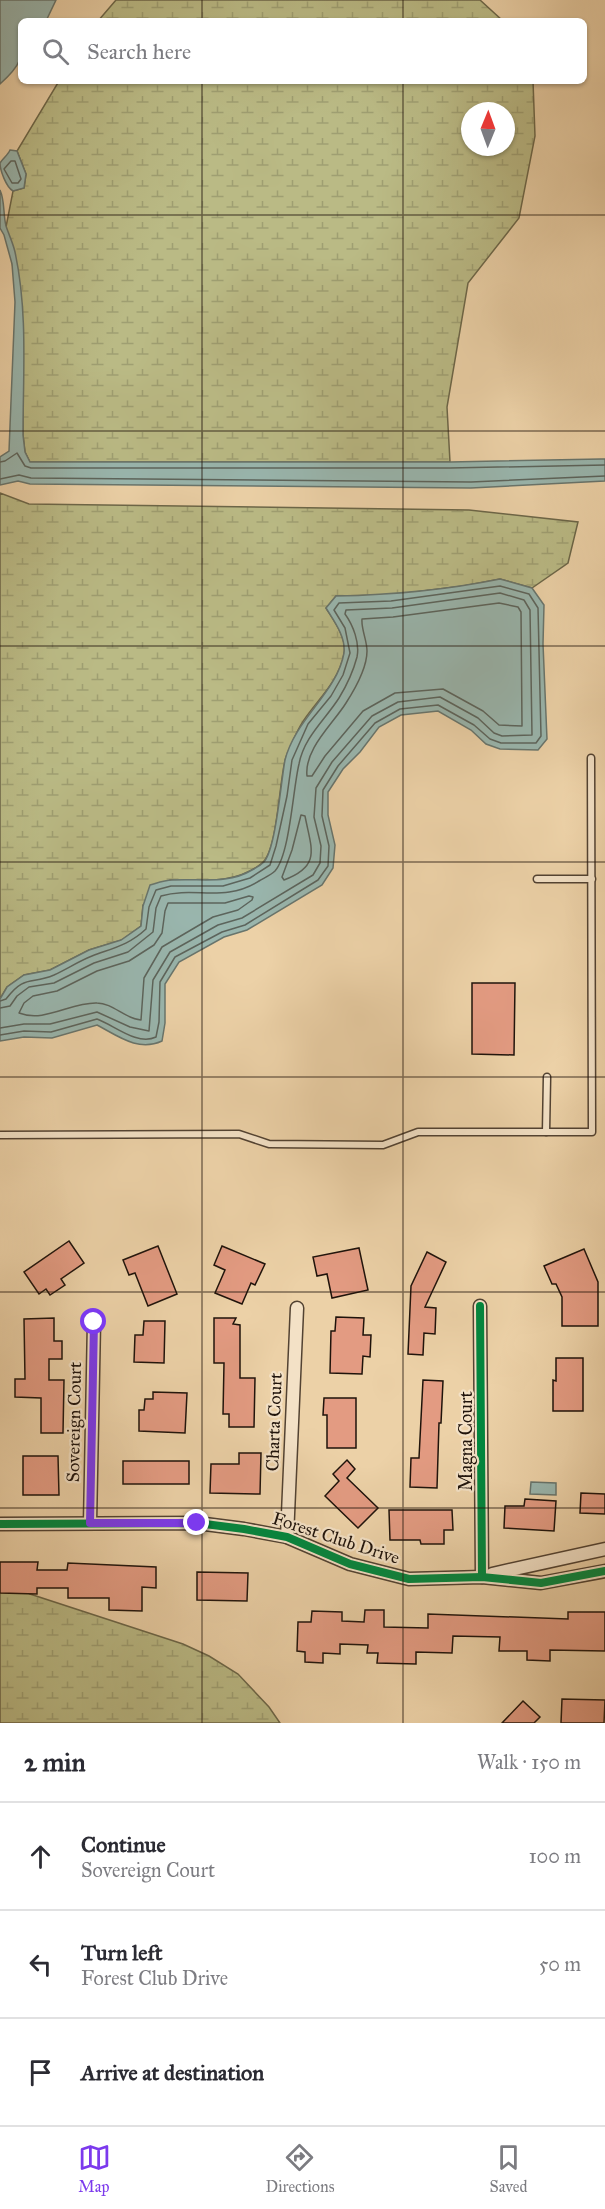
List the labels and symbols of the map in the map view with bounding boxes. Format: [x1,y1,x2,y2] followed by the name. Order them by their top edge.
[461,102,515,156] north arrow
[80,1308,106,1334] route start
[62,1361,87,1483] street label: Sovereign Court
[261,1372,287,1472] street label: Charta Court
[455,1390,478,1491] street label: Magna Court
[270,1507,402,1569] street label: Forest Club Drive
[183,1509,209,1535] route end

